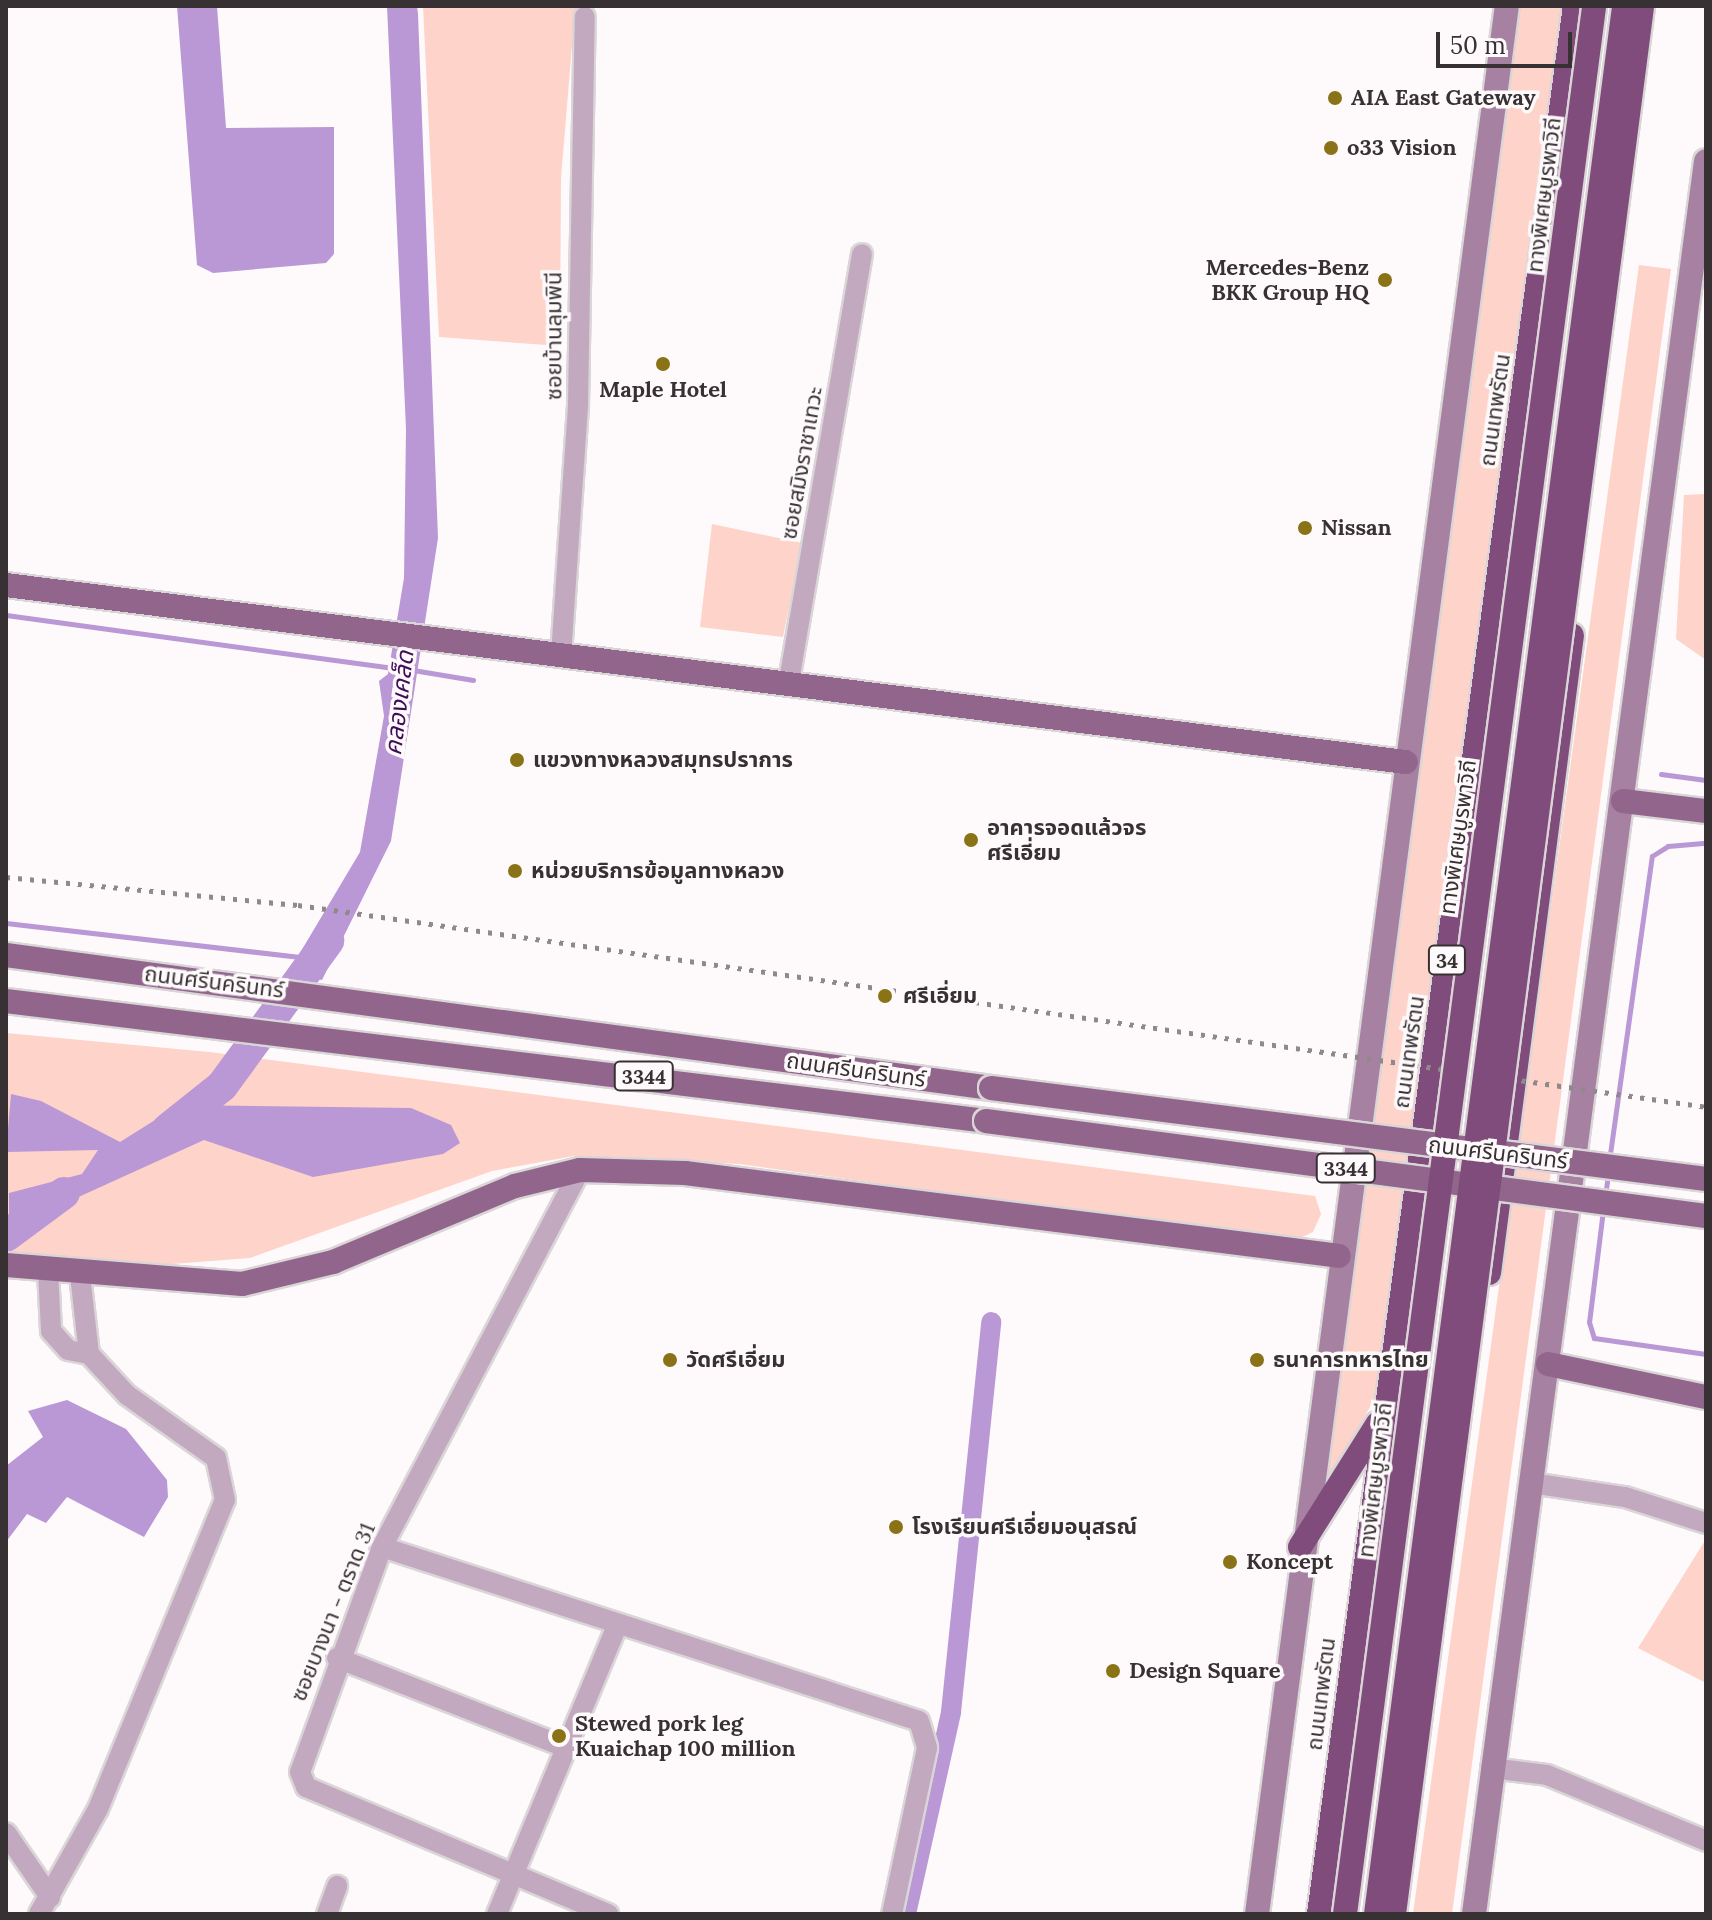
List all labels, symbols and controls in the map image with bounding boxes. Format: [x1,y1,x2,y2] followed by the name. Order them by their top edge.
[1440,16,1576,66] scale bar
[1450,30,1506,61] text: 50 m
[1351,85,1536,111] place label: AIA East Gateway
[1326,89,1344,107] marker: AIA East Gateway
[1521,116,1567,274] street label: ทางพิเศษบูรพาวิถี
[1347,135,1456,161] place label: o33 Vision
[1322,139,1340,157] marker: o33 Vision
[1205,254,1369,306] place label: Mercedes-Benz BKK Group HQ
[1376,271,1394,289] marker: Mercedes-Benz BKK Group HQ
[541,272,567,400] street label: ซอยบ้านลุมพินี
[1474,352,1516,468] street label: ถนนเทพรัตน
[654,355,672,373] marker: Maple Hotel
[599,377,727,403] place label: Maple Hotel
[776,385,828,541] street label: ซอยสมิงราชาเทวะ
[1321,515,1392,541] place label: Nissan
[1296,519,1314,537] marker: Nissan
[378,649,420,757] water label: คลองเคล็ด
[533,747,793,773] place label: แขวงทางหลวงสมุทรปราการ
[508,751,526,769] marker: แขวงทางหลวงสมุทรปราการ
[1434,758,1482,916] street label: ทางพิเศษบูรพาวิถี
[987,814,1146,866] place label: อาคารจอดแล้วจร ศรีเอี่ยม
[962,831,980,849] marker: อาคารจอดแล้วจร ศรีเอี่ยม
[531,858,784,884] place label: หน่วยบริการข้อมูลทางหลวง
[506,862,524,880] marker: หน่วยบริการข้อมูลทางหลวง
[1427,944,1467,976] road number: 34
[143,960,285,1004] street label: ถนนศรีนครินทร์
[903,983,977,1009] place label: ศรีเอี่ยม
[874,985,896,1007] marker: ศรีเอี่ยม
[1388,994,1430,1110] street label: ถนนเทพรัตน
[785,1047,927,1093] street label: ถนนศรีนครินทร์
[612,1060,676,1092] road number: 3344
[1427,1131,1569,1175] street label: ถนนศรีนครินทร์
[1314,1152,1378,1184] road number: 3344
[686,1347,786,1373] place label: วัดศรีเอี่ยม
[1273,1347,1429,1373] place label: ธนาคารทหารไทย
[661,1351,679,1369] marker: วัดศรีเอี่ยม
[1248,1351,1266,1369] marker: ธนาคารทหารไทย
[1352,1401,1398,1559] street label: ทางพิเศษบูรพาวิถี
[912,1514,1137,1540] place label: โรงเรียนศรีเอี่ยมอนุสรณ์
[887,1518,905,1536] marker: โรงเรียนศรีเอี่ยมอนุสรณ์
[285,1519,381,1705] street label: ซอยบางนา - ตราด 31
[1246,1549,1333,1575] place label: Koncept
[1221,1553,1239,1571] marker: Koncept
[1301,1636,1341,1752] street label: ถนนเทพรัตน
[1129,1658,1281,1684] place label: Design Square
[1104,1662,1122,1680] marker: Design Square
[575,1710,796,1762] place label: Stewed pork leg Kuaichap 100 million
[550,1727,568,1745] marker: Stewed pork leg Kuaichap 100 million

